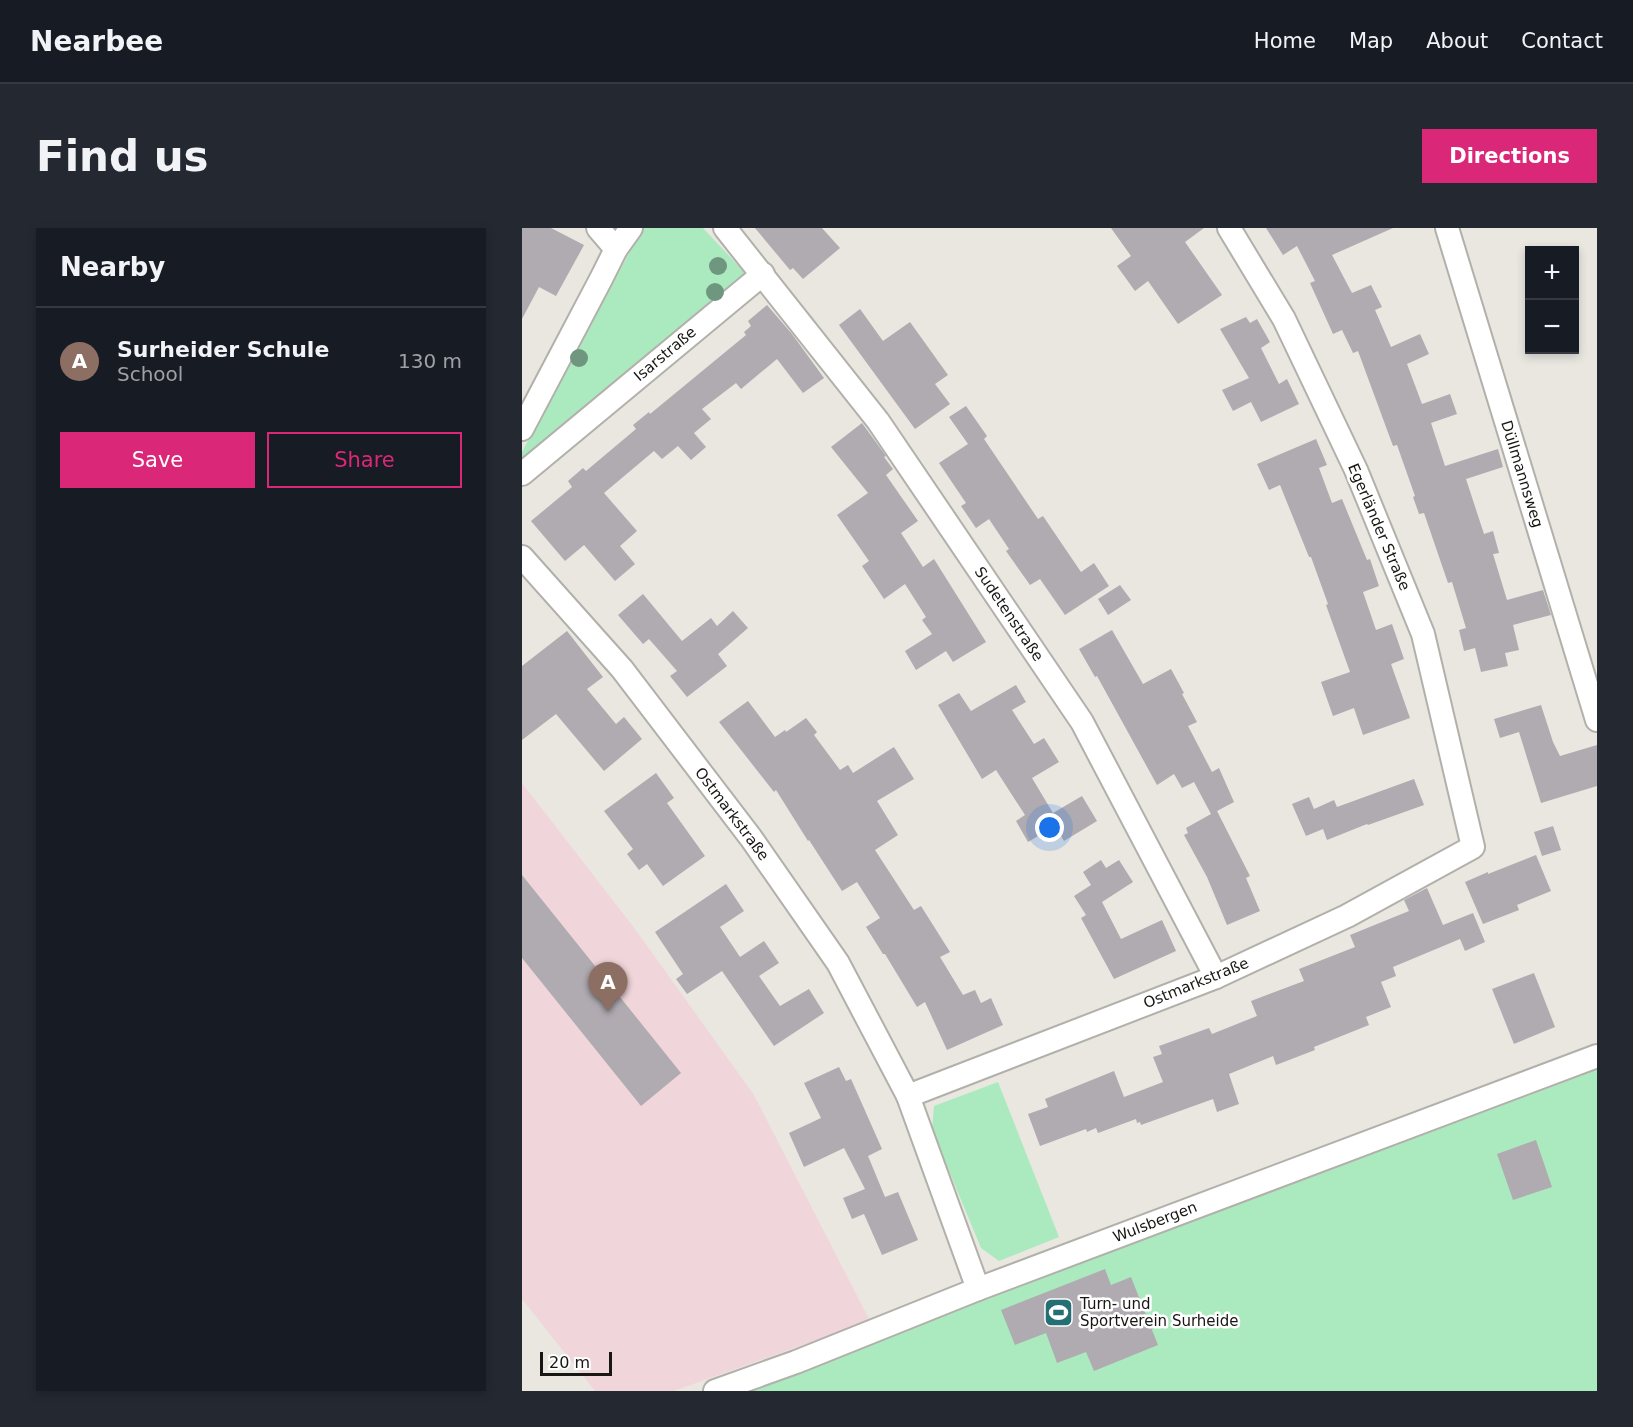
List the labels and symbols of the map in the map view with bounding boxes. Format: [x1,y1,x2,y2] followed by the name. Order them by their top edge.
[630,323,700,385] street label: Isarstraße
[1497,418,1547,530] street label: Düllmannsweg
[1344,461,1414,593] street label: Egerländer Straße
[971,563,1047,665] street label: Sudetenstraße
[691,764,773,864] street label: Ostmarkstraße
[1035,813,1064,842] your location
[1141,954,1251,1012] street label: Ostmarkstraße
[588,962,628,1012] pin: A
[1110,1198,1200,1246] street label: Wulsbergen
[1079,1295,1238,1330] place label: Turn- und Sportverein Surheide
[1043,1297,1075,1329] sports icon: Turn- und Sportverein Surheide
[540,1349,612,1376] scale bar

